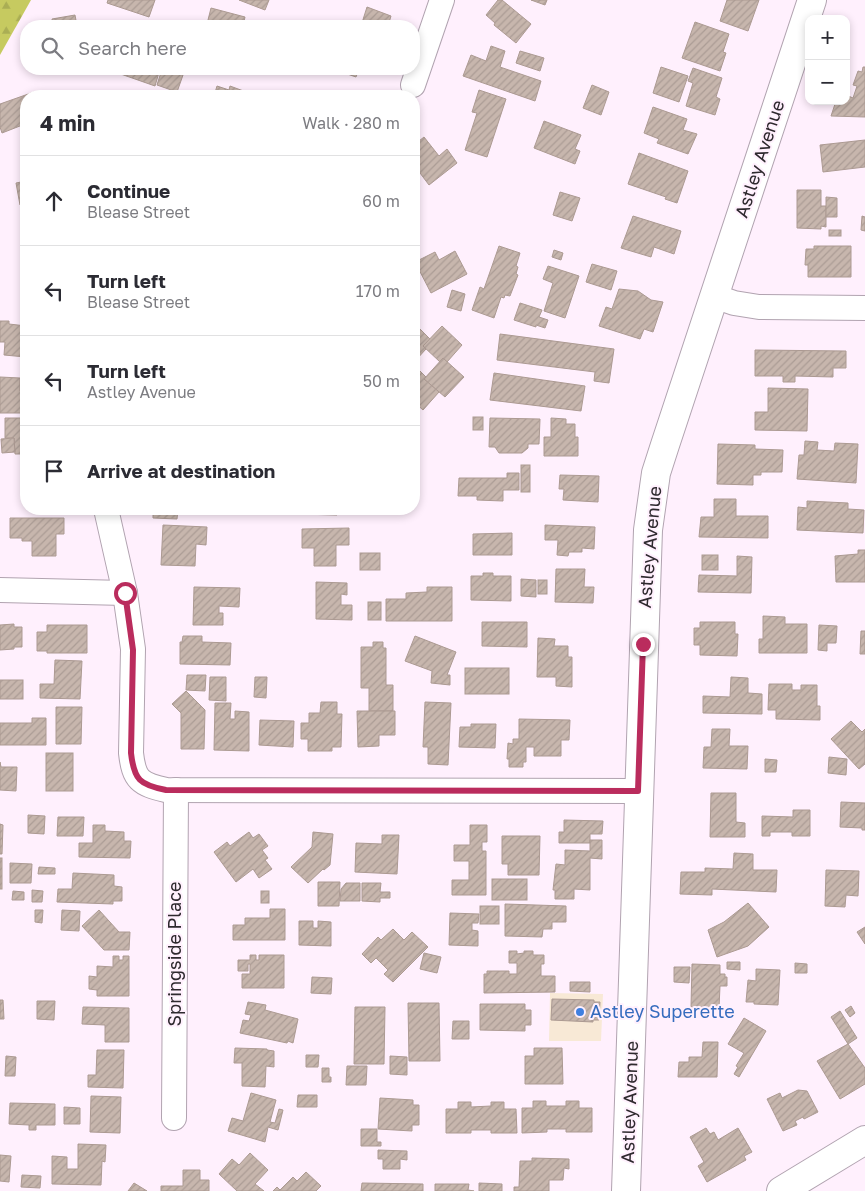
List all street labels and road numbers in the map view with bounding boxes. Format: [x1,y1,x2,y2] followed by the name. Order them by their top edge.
[730,97,788,220] street label: Astley Avenue
[633,485,665,609] street label: Astley Avenue
[163,882,185,1026] street label: Springside Place
[616,1040,642,1164] street label: Astley Avenue

